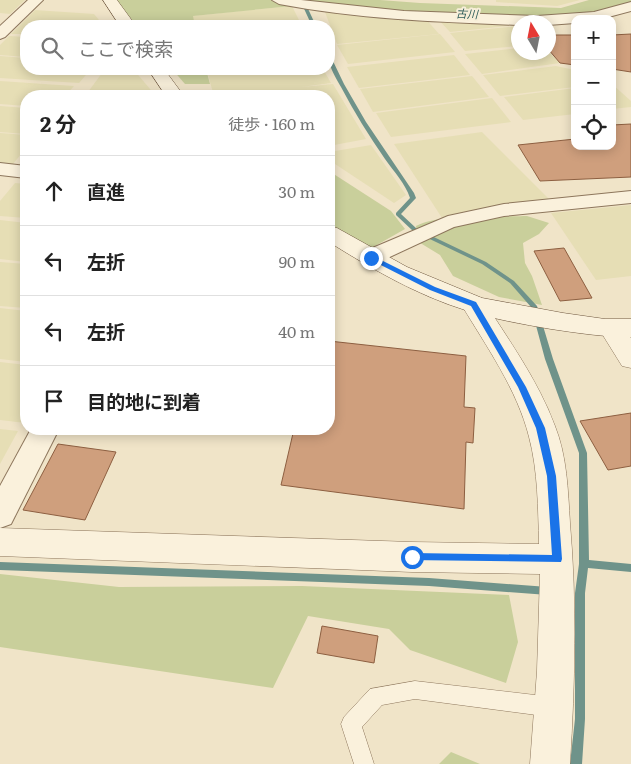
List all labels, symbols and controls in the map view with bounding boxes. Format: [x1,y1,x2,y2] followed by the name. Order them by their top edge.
[456,5,479,21] water label: 古川
[511,15,556,60] north arrow
[571,15,616,150] map controls
[571,15,616,60] button: +
[20,20,335,75] search box
[38,34,66,62] icon: search
[78,34,173,62] text: ここで検索
[571,60,616,105] button: −
[571,105,616,150] button: locate
[40,107,76,138] text: 2 分
[228,111,315,135] text: 徒歩 · 160 m
[40,177,68,205] icon: ahead
[87,177,125,205] text: 直進
[278,179,315,203] text: 30 m
[40,247,68,275] icon: left
[87,247,125,275] text: 左折
[360,247,383,270] route end
[279,249,315,273] text: 90 m
[40,317,68,345] icon: left
[87,317,125,345] text: 左折
[278,319,315,343] text: 40 m
[40,387,68,415] icon: arrive
[87,387,201,415] text: 目的地に到着
[401,546,424,569] route start

